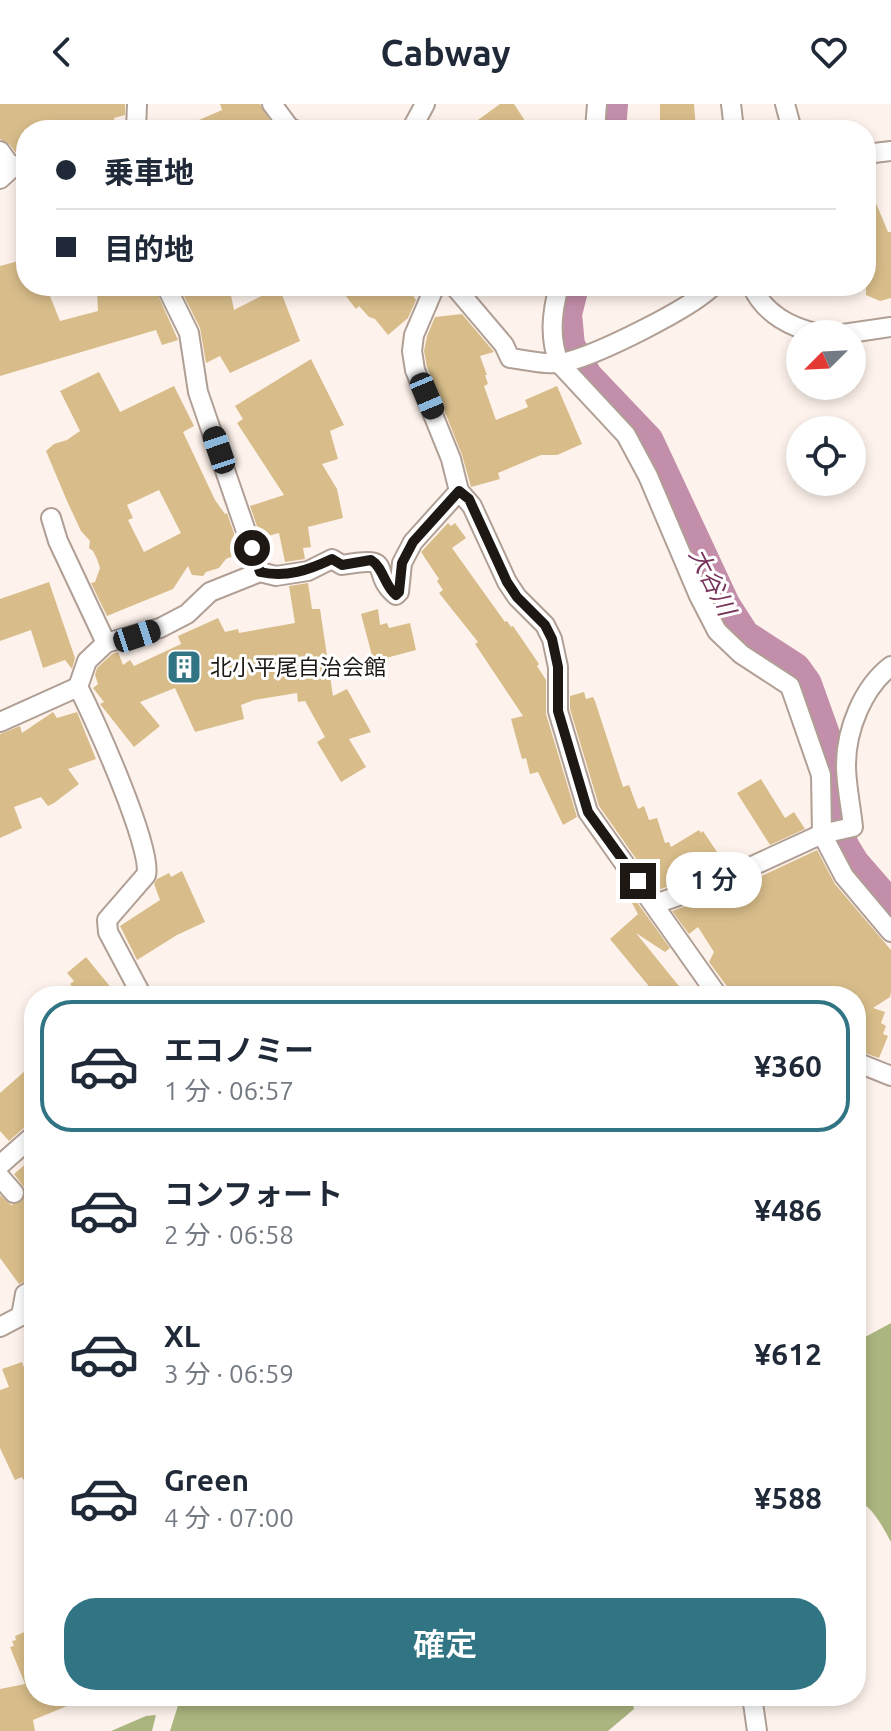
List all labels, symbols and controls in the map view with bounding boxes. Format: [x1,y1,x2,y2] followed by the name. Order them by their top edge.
[40,30,84,74] icon: back
[807,30,851,74] icon: heart
[380,32,511,73] text: Cabway
[104,155,194,189] text: 乗車地
[104,232,194,266] text: 目的地
[786,320,866,400] north arrow
[786,320,866,496] map controls
[407,369,447,423] car
[786,416,866,496] button: locate
[200,423,238,477] car
[234,530,270,566] route start
[684,544,742,623] water label: 大谷川
[110,617,164,655] car
[165,648,203,686] building icon: 北小平尾自治会館
[210,654,386,679] place label: 北小平尾自治会館
[666,853,762,909] callout: 1 分
[620,863,656,899] route end
[691,865,737,894] text: 1 分
[68,1030,140,1102] icon: car
[164,1033,314,1067] text: エコノミー
[754,1049,822,1083] text: ¥360
[164,1076,294,1105] text: 1 分 · 06:57
[68,1174,140,1246] icon: car
[164,1177,343,1211] text: コンフォート
[754,1193,822,1227] text: ¥486
[164,1220,294,1249] text: 2 分 · 06:58
[68,1318,140,1390] icon: car
[164,1319,200,1353] text: XL
[754,1337,822,1371] text: ¥612
[164,1359,294,1388] text: 3 分 · 06:59
[68,1462,140,1534] icon: car
[164,1463,249,1497] text: Green
[754,1481,822,1515] text: ¥588
[164,1503,294,1532] text: 4 分 · 07:00
[64,1598,826,1690] button: 確定

